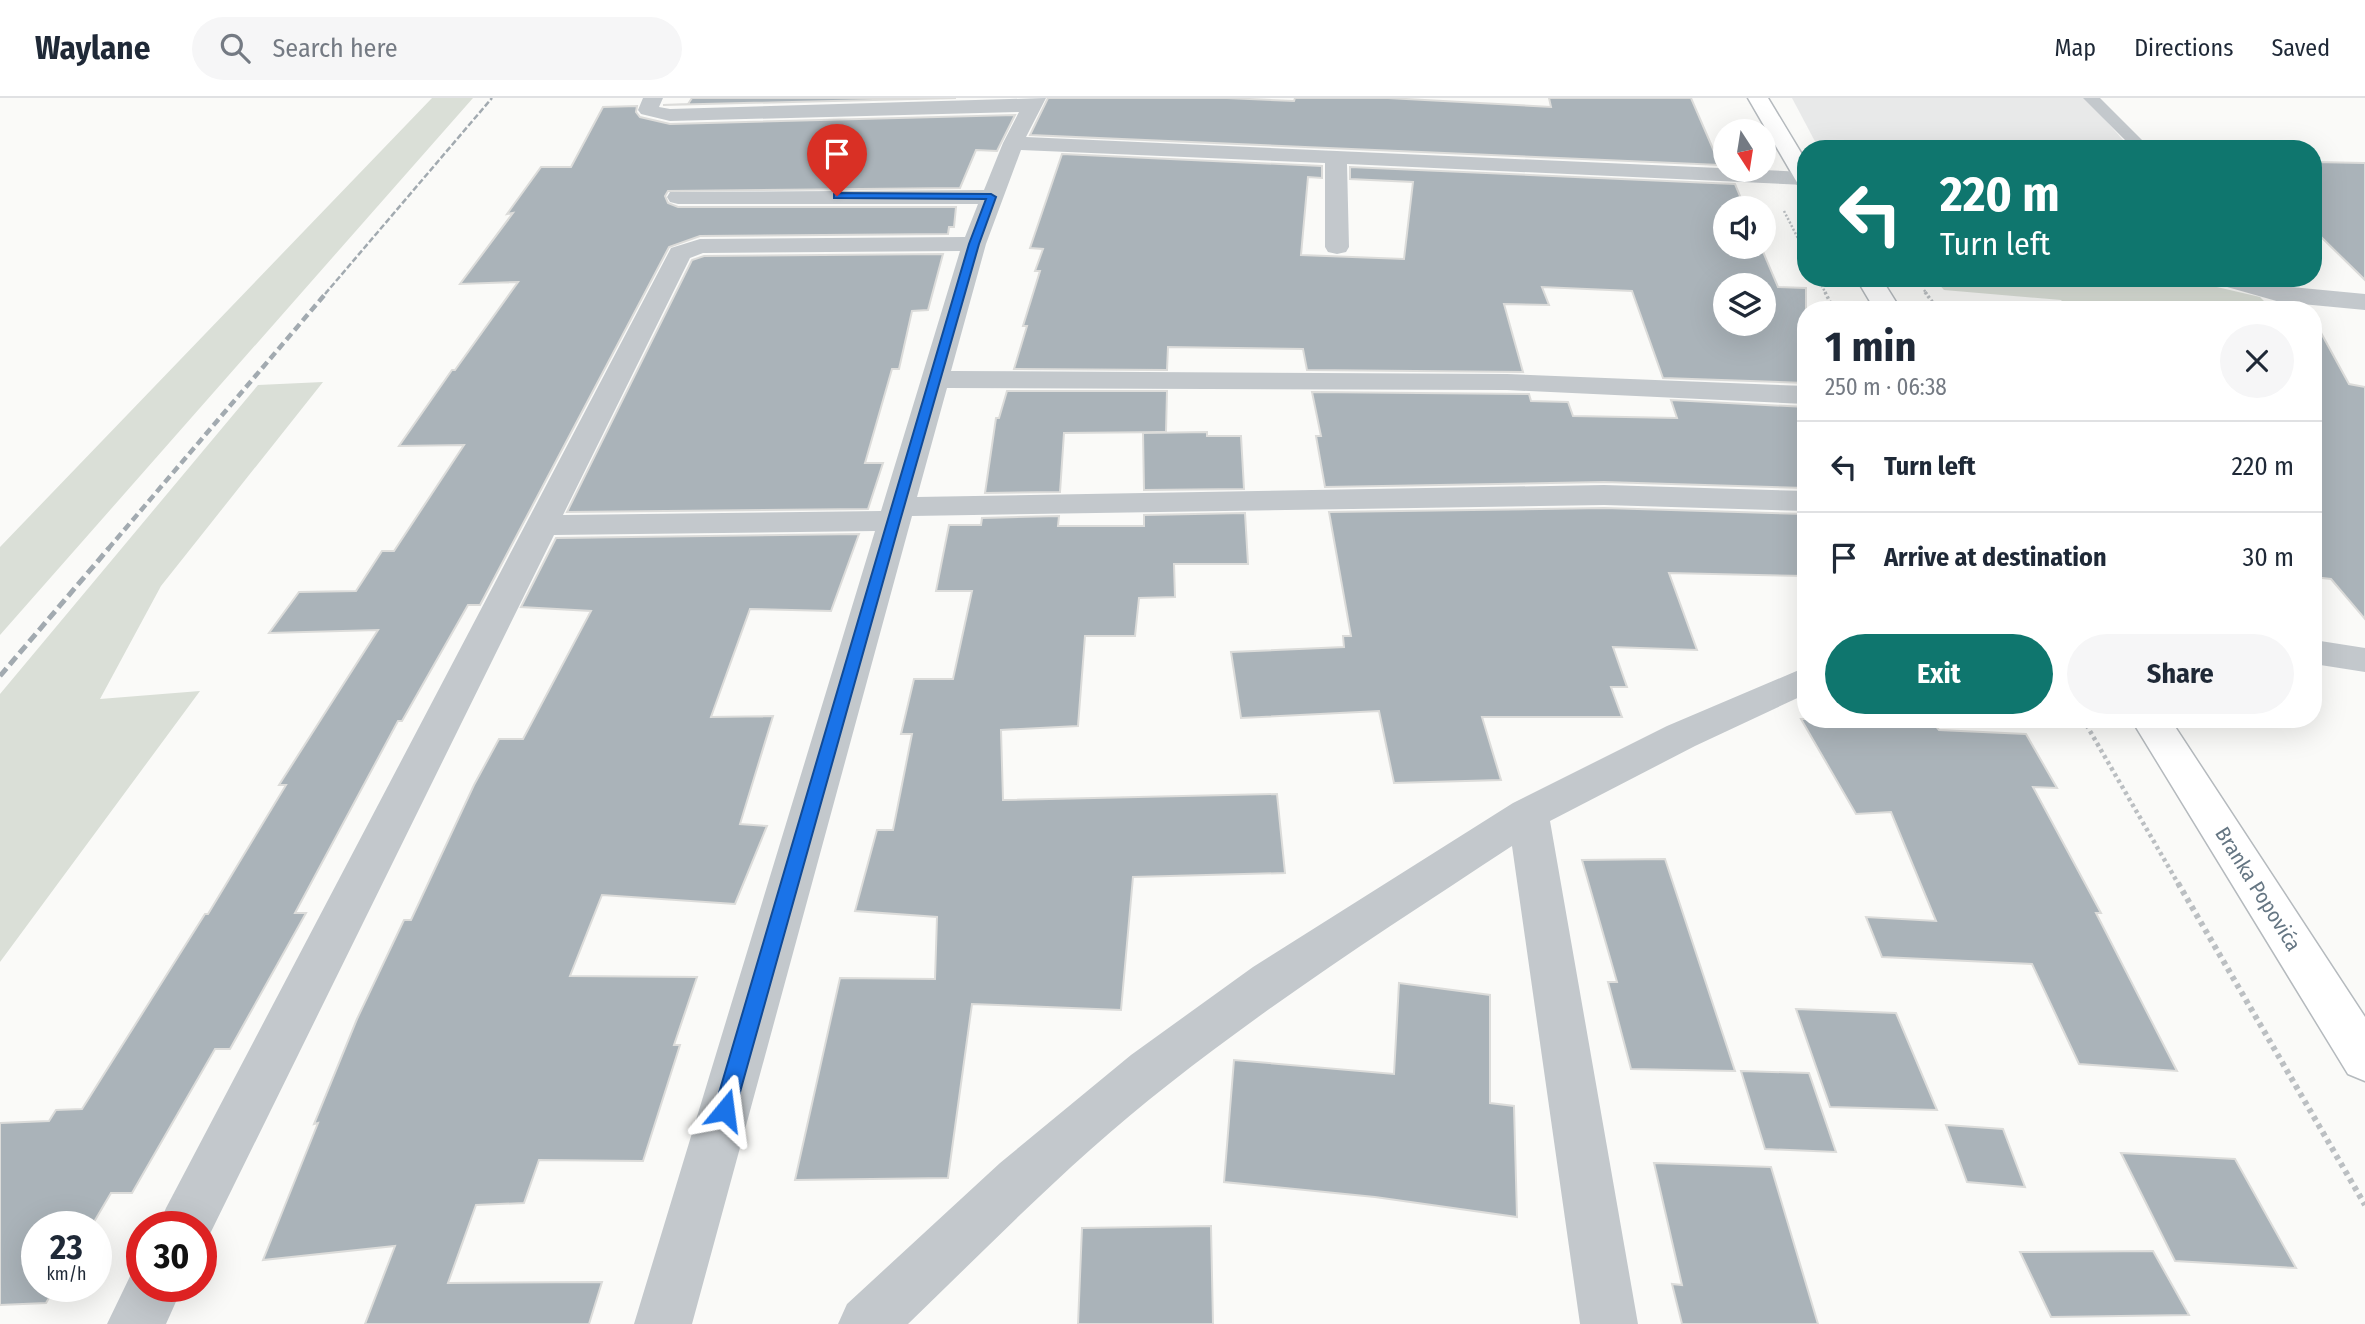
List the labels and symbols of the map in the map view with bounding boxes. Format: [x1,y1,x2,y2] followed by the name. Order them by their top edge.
[1713,119,1776,182] north arrow
[807,124,867,196] pin
[2209,822,2307,956] street label: Branka Popovića
[688,1073,762,1147] position arrow
[126,1211,217,1302] speed limit sign: 30

